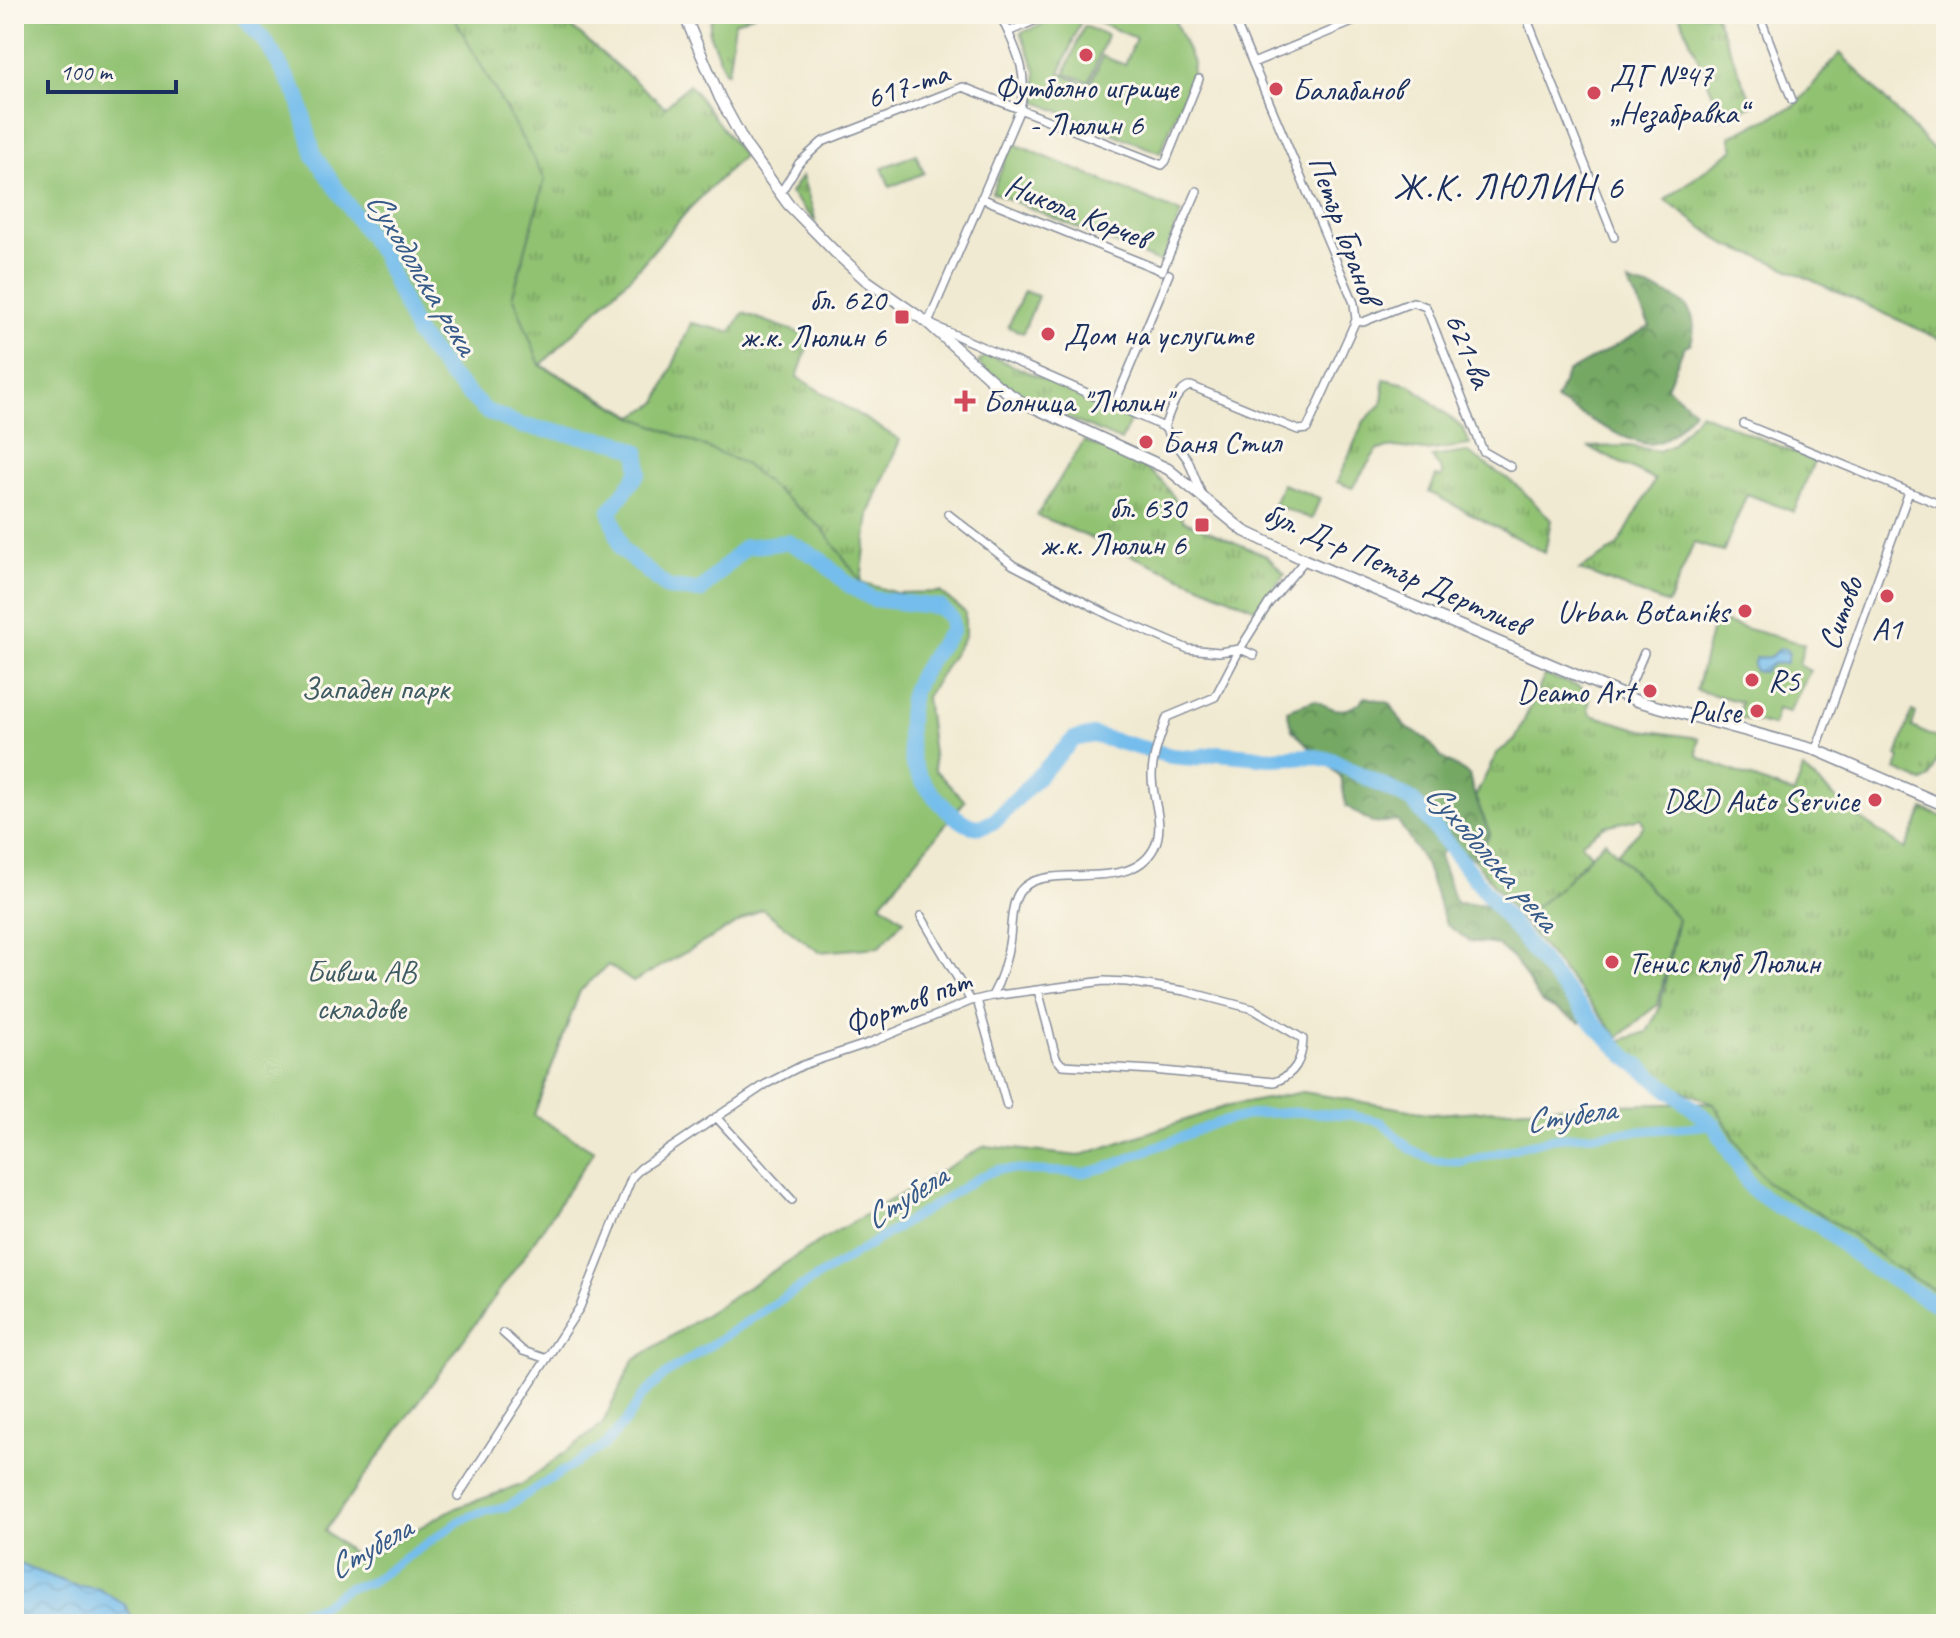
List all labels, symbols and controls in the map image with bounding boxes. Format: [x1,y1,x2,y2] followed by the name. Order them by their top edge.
[48,44,176,94] scale bar
[1077,46,1095,64] marker: Футболно игрище - Люлин 6
[860,52,956,119] street label: 617-та
[1610,55,1753,133] place label: ДГ №47 „Незабравка“
[60,57,114,87] text: 100 m
[994,67,1180,145] place label: Футболно игрище - Люлин 6
[1292,69,1411,110] place label: Балабанов
[1267,80,1285,98] marker: Балабанов
[1585,84,1603,102] marker: ДГ №47 „Незабравка“
[1299,150,1393,316] street label: Петър Горанов
[999,164,1160,261] street label: Никола Корчев
[1393,164,1625,210] district label: Ж.К. ЛЮЛИН 6
[357,183,490,365] water label: Суходолска река
[741,279,889,357] place label: бл. 620 ж.к. Люлин 6
[1435,307,1503,396] street label: 621-ва
[893,308,911,326] marker: бл. 620 ж.к. Люлин 6
[1064,314,1255,355] place label: Дом на услугите
[1039,325,1057,343] marker: Дом на услугите
[983,381,1178,422] place label: Болница "Люлин"
[954,390,976,412] marker: Болница "Люлин"
[1162,422,1283,463] place label: Баня Стил
[1137,433,1155,451] marker: Баня Стил
[1041,487,1189,565] place label: бл. 630 ж.к. Люлин 6
[1257,492,1540,647] street label: бул. Д-р Петър Дертлиев
[1193,516,1211,534] marker: бл. 630 ж.к. Люлин 6
[1808,570,1873,655] street label: Ситово
[1878,587,1896,605] marker: A1
[1557,591,1732,632] place label: Urban Botaniks
[1736,602,1754,620] marker: Urban Botaniks
[1872,608,1904,649] place label: A1
[1768,660,1801,701] place label: R5
[301,668,452,709] park label: Западен парк
[1517,671,1638,712] place label: Deamo Art
[1743,671,1761,689] marker: R5
[1641,682,1659,700] marker: Deamo Art
[1688,691,1744,732] place label: Pulse
[1748,702,1766,720] marker: Pulse
[1416,773,1572,943] water label: Суходолска река
[1663,780,1862,821] place label: D&D Auto Service
[1866,791,1884,809] marker: D&D Auto Service
[1628,942,1822,983] place label: Тенис клуб Люлин
[306,951,418,1029] park label: Бивши АВ складове
[1603,953,1621,971] marker: Тенис клуб Люлин
[838,959,979,1045] street label: Фортов път
[1522,1086,1622,1142] water label: Стубела
[856,1152,958,1239] water label: Стубела
[319,1504,423,1589] water label: Стубела

